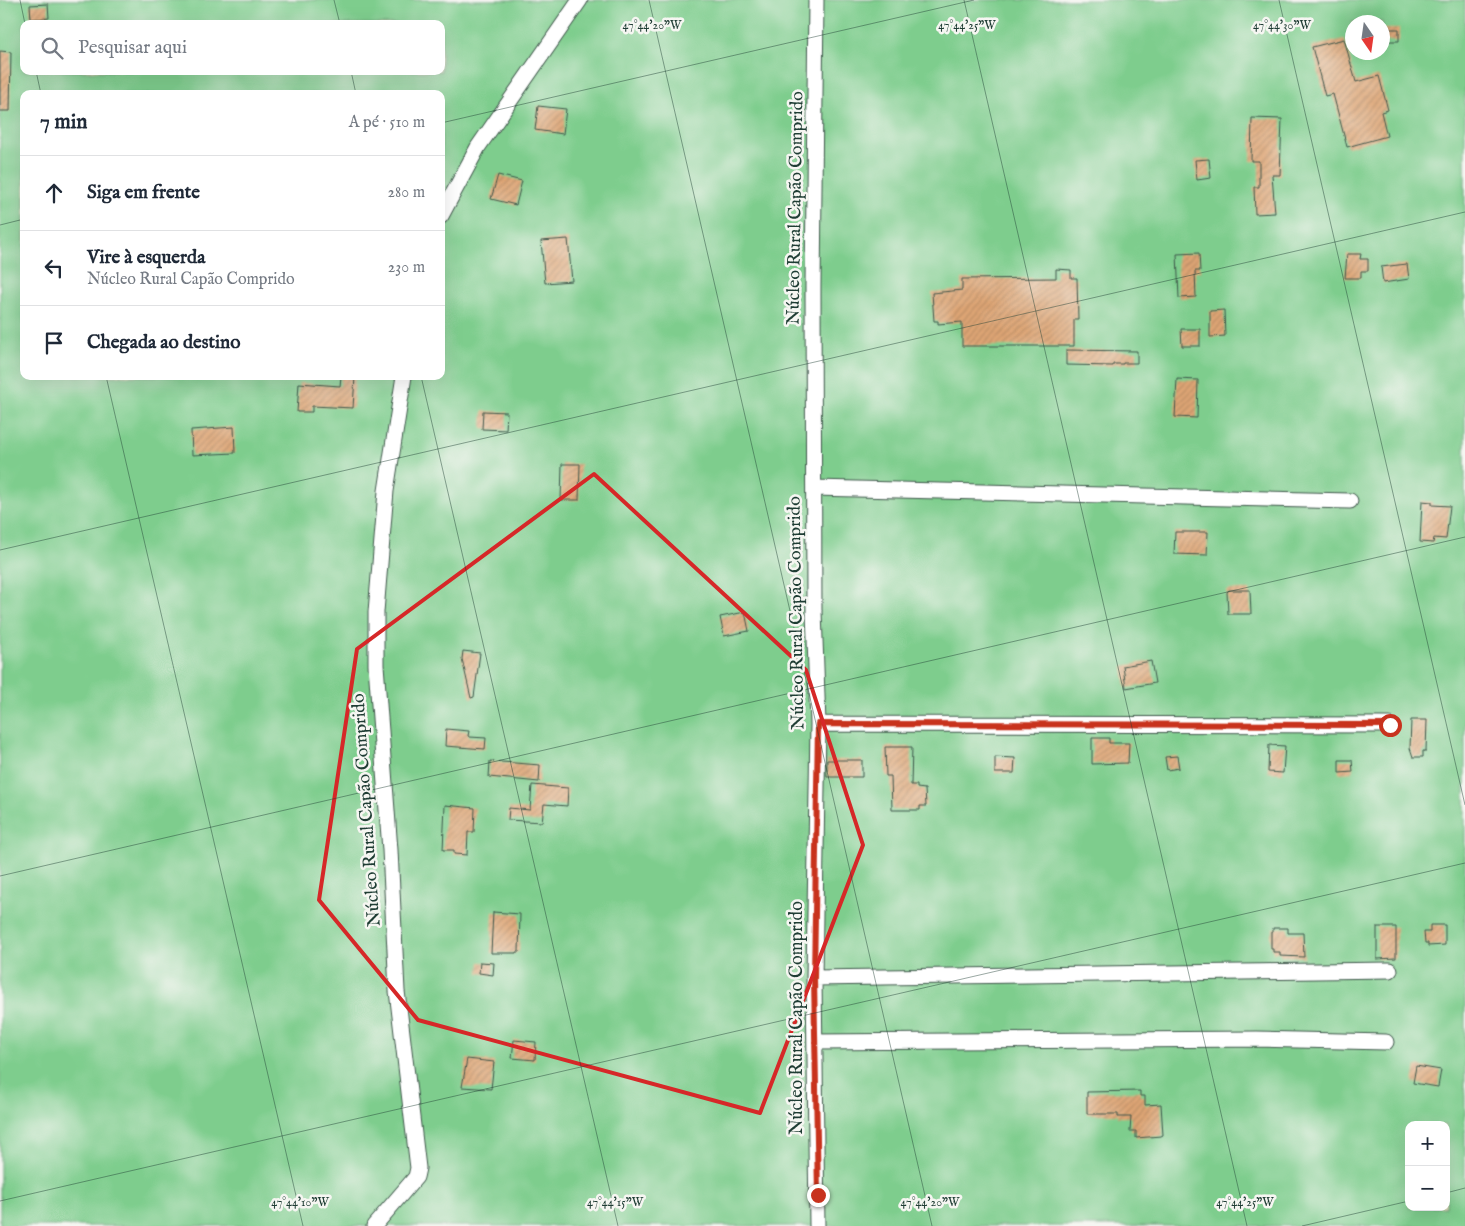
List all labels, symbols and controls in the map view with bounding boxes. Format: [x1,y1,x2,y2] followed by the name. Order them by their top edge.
[1345,15,1390,60] north arrow
[623,18,682,33] text: 47°44'20"W
[938,18,996,33] text: 47°44'25"W
[1253,18,1311,33] text: 47°44'30"W
[20,20,445,75] search box
[38,34,66,62] icon: search
[78,36,187,60] text: Pesquisar aqui
[782,91,810,325] street label: Núcleo Rural Capão Comprido
[40,109,87,136] text: 7 min
[349,113,425,133] text: A pé · 510 m
[40,179,68,207] icon: ahead
[87,181,200,205] text: Siga em frente
[388,183,425,203] text: 280 m
[87,246,205,270] text: Vire à esquerda
[40,254,68,282] icon: left
[388,258,425,278] text: 230 m
[87,270,295,290] text: Núcleo Rural Capão Comprido
[40,329,68,357] icon: arrive
[87,331,240,355] text: Chegada ao destino
[783,496,811,730] street label: Núcleo Rural Capão Comprido
[347,692,387,927] street label: Núcleo Rural Capão Comprido
[1379,714,1402,737] route start
[786,901,809,1135] street label: Núcleo Rural Capão Comprido
[1405,1121,1450,1211] map controls
[1405,1121,1450,1166] button: +
[1405,1166,1450,1211] button: −
[807,1184,830,1207] route end
[271,1195,329,1210] text: 47°44'10"W
[587,1195,644,1210] text: 47°44'15"W
[901,1195,960,1210] text: 47°44'20"W
[1216,1195,1274,1210] text: 47°44'25"W

